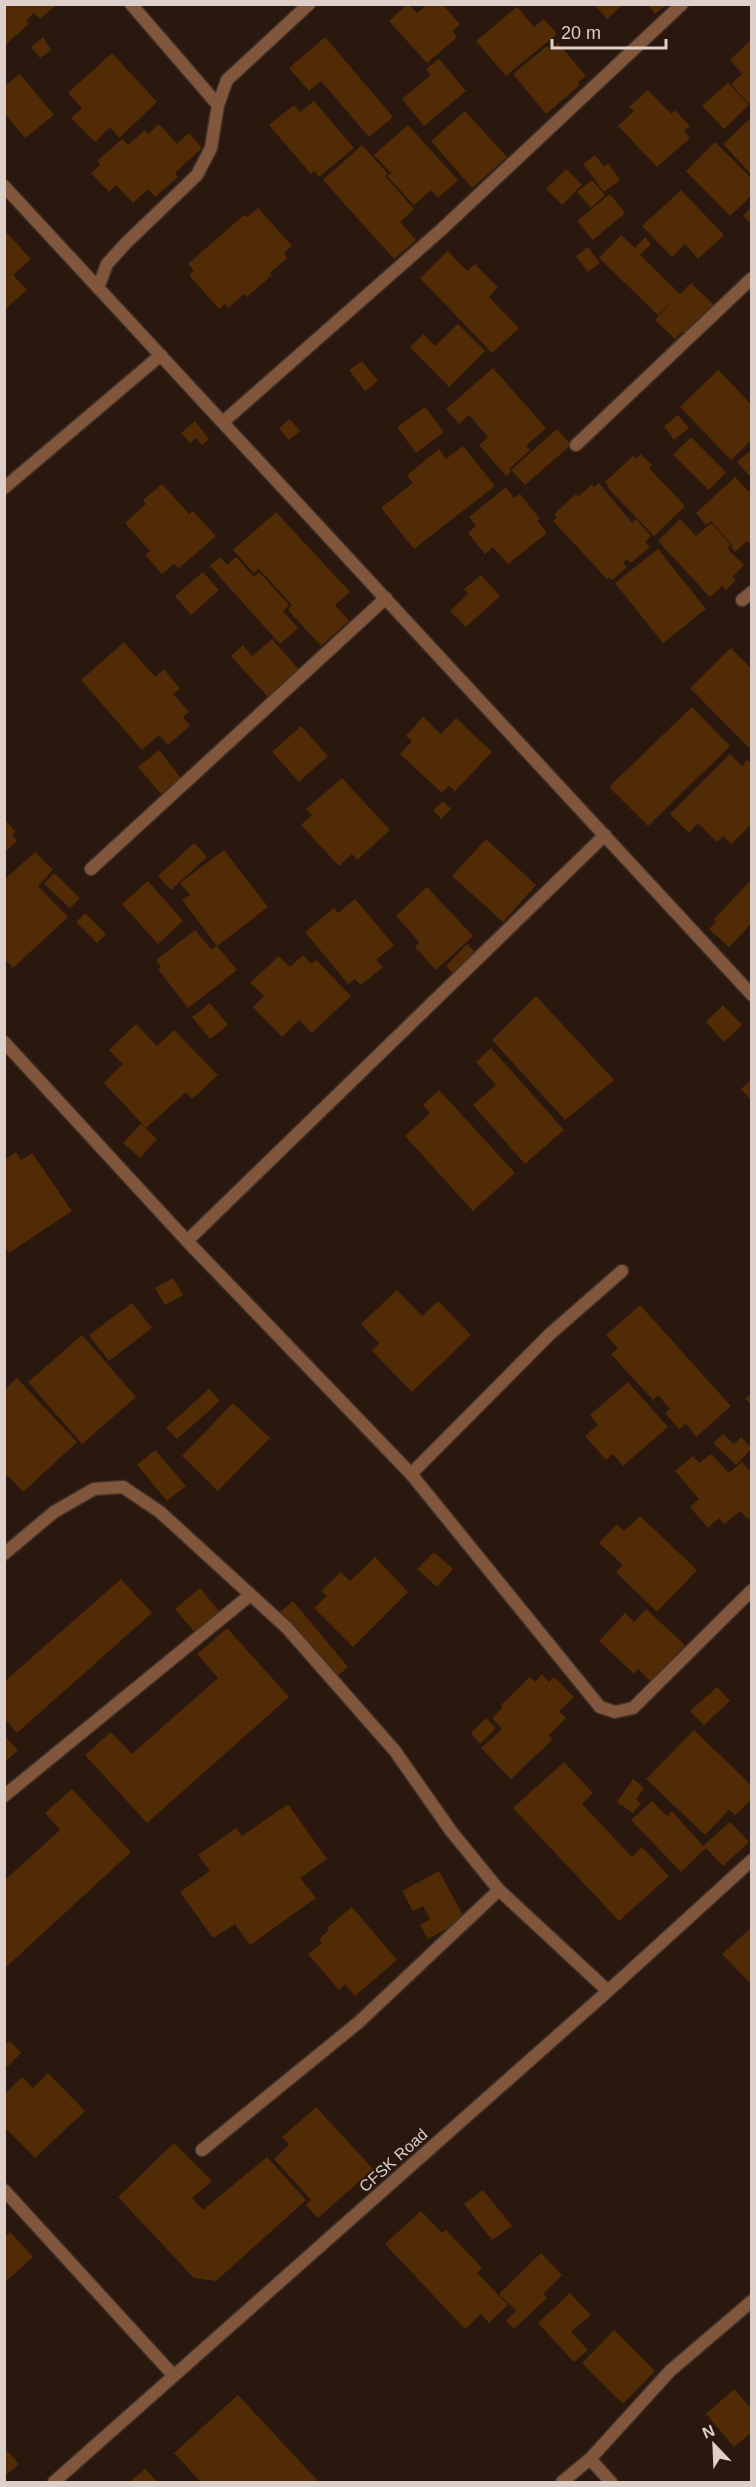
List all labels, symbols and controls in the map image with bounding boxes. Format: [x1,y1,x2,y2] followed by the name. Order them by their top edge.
[552,12,666,50] scale bar
[561,23,601,43] text: 20 m
[356,2125,431,2195] street label: CFSK Road
[684,2415,744,2475] north arrow
[700,2422,717,2442] text: N

